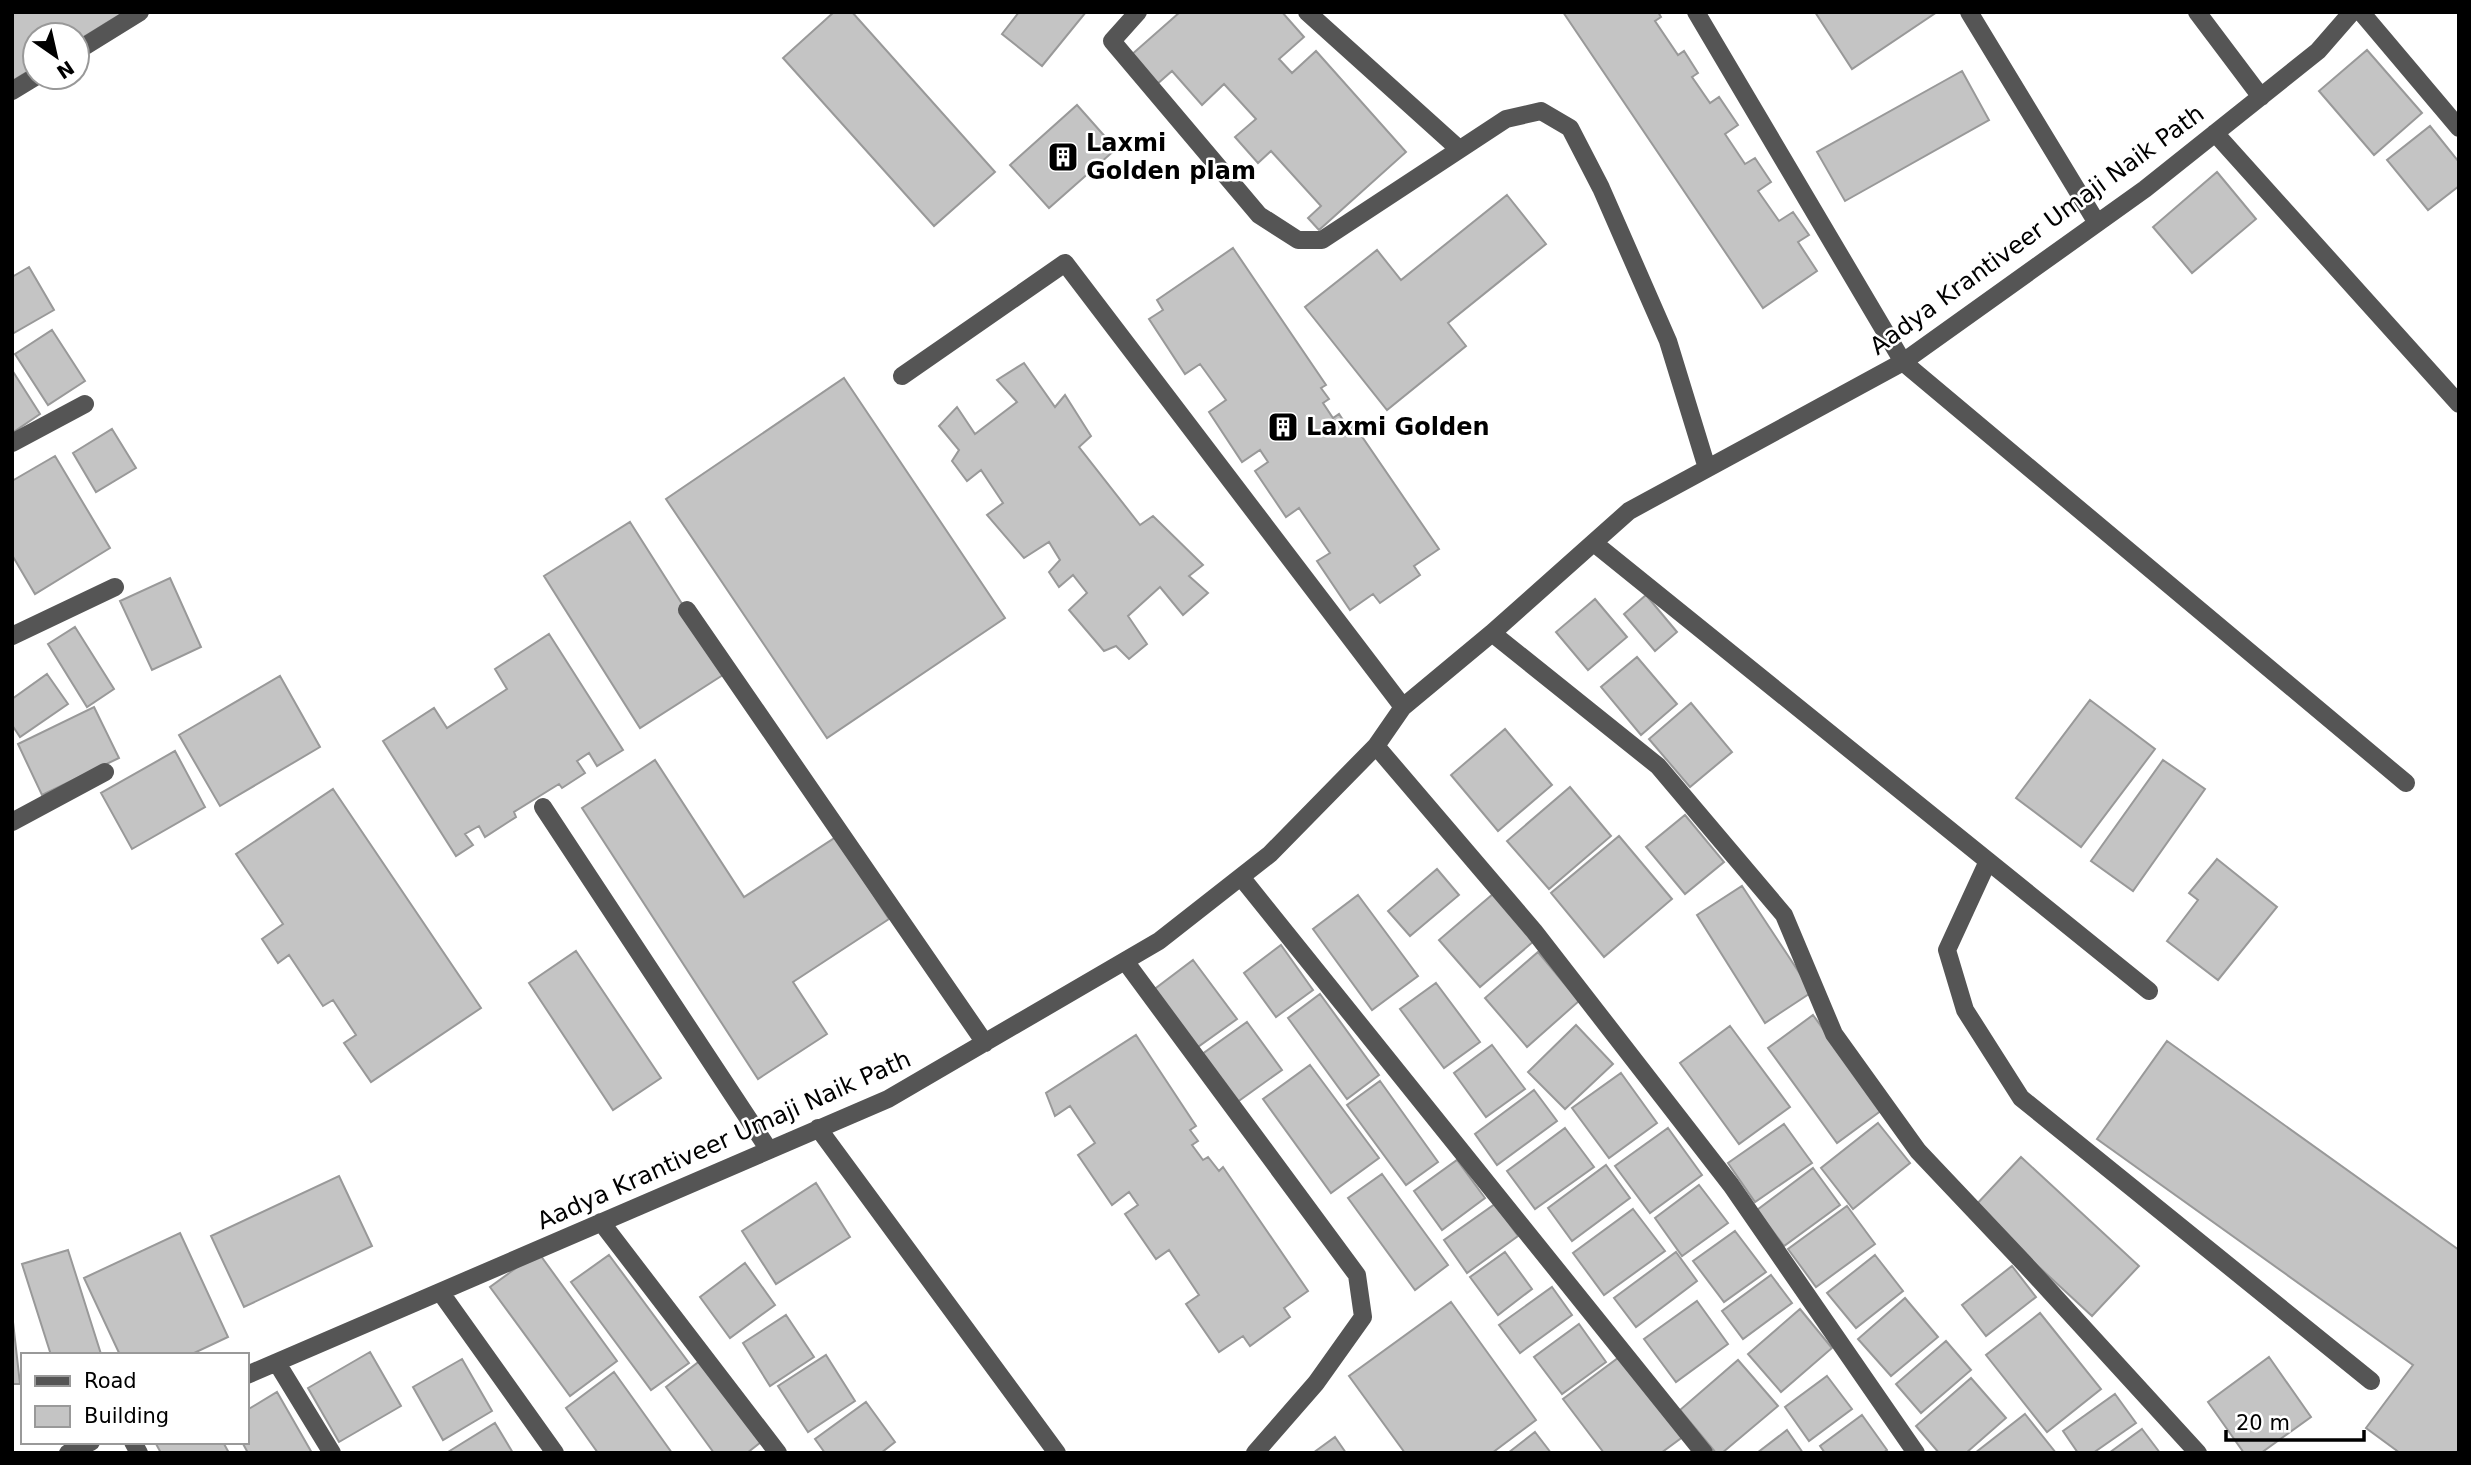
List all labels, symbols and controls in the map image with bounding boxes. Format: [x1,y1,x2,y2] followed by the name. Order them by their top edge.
[21,21,91,91] north arrow
[53,57,78,84] text: N
[1865,99,2209,361] street label: Aadya Krantiveer Umaji Naik Path
[1086,129,1256,185] place label: Laxmi Golden plam
[1046,140,1080,174] building icon: Laxmi Golden plam
[1266,410,1300,444] building icon: Laxmi Golden
[1306,413,1490,441] place label: Laxmi Golden
[533,1045,915,1235] street label: Aadya Krantiveer Umaji Naik Path
[21,1353,248,1444] legend
[84,1369,137,1393] text: Road
[2226,1398,2364,1442] scale bar
[84,1404,169,1428] text: Building
[2236,1411,2290,1435] text: 20 m

